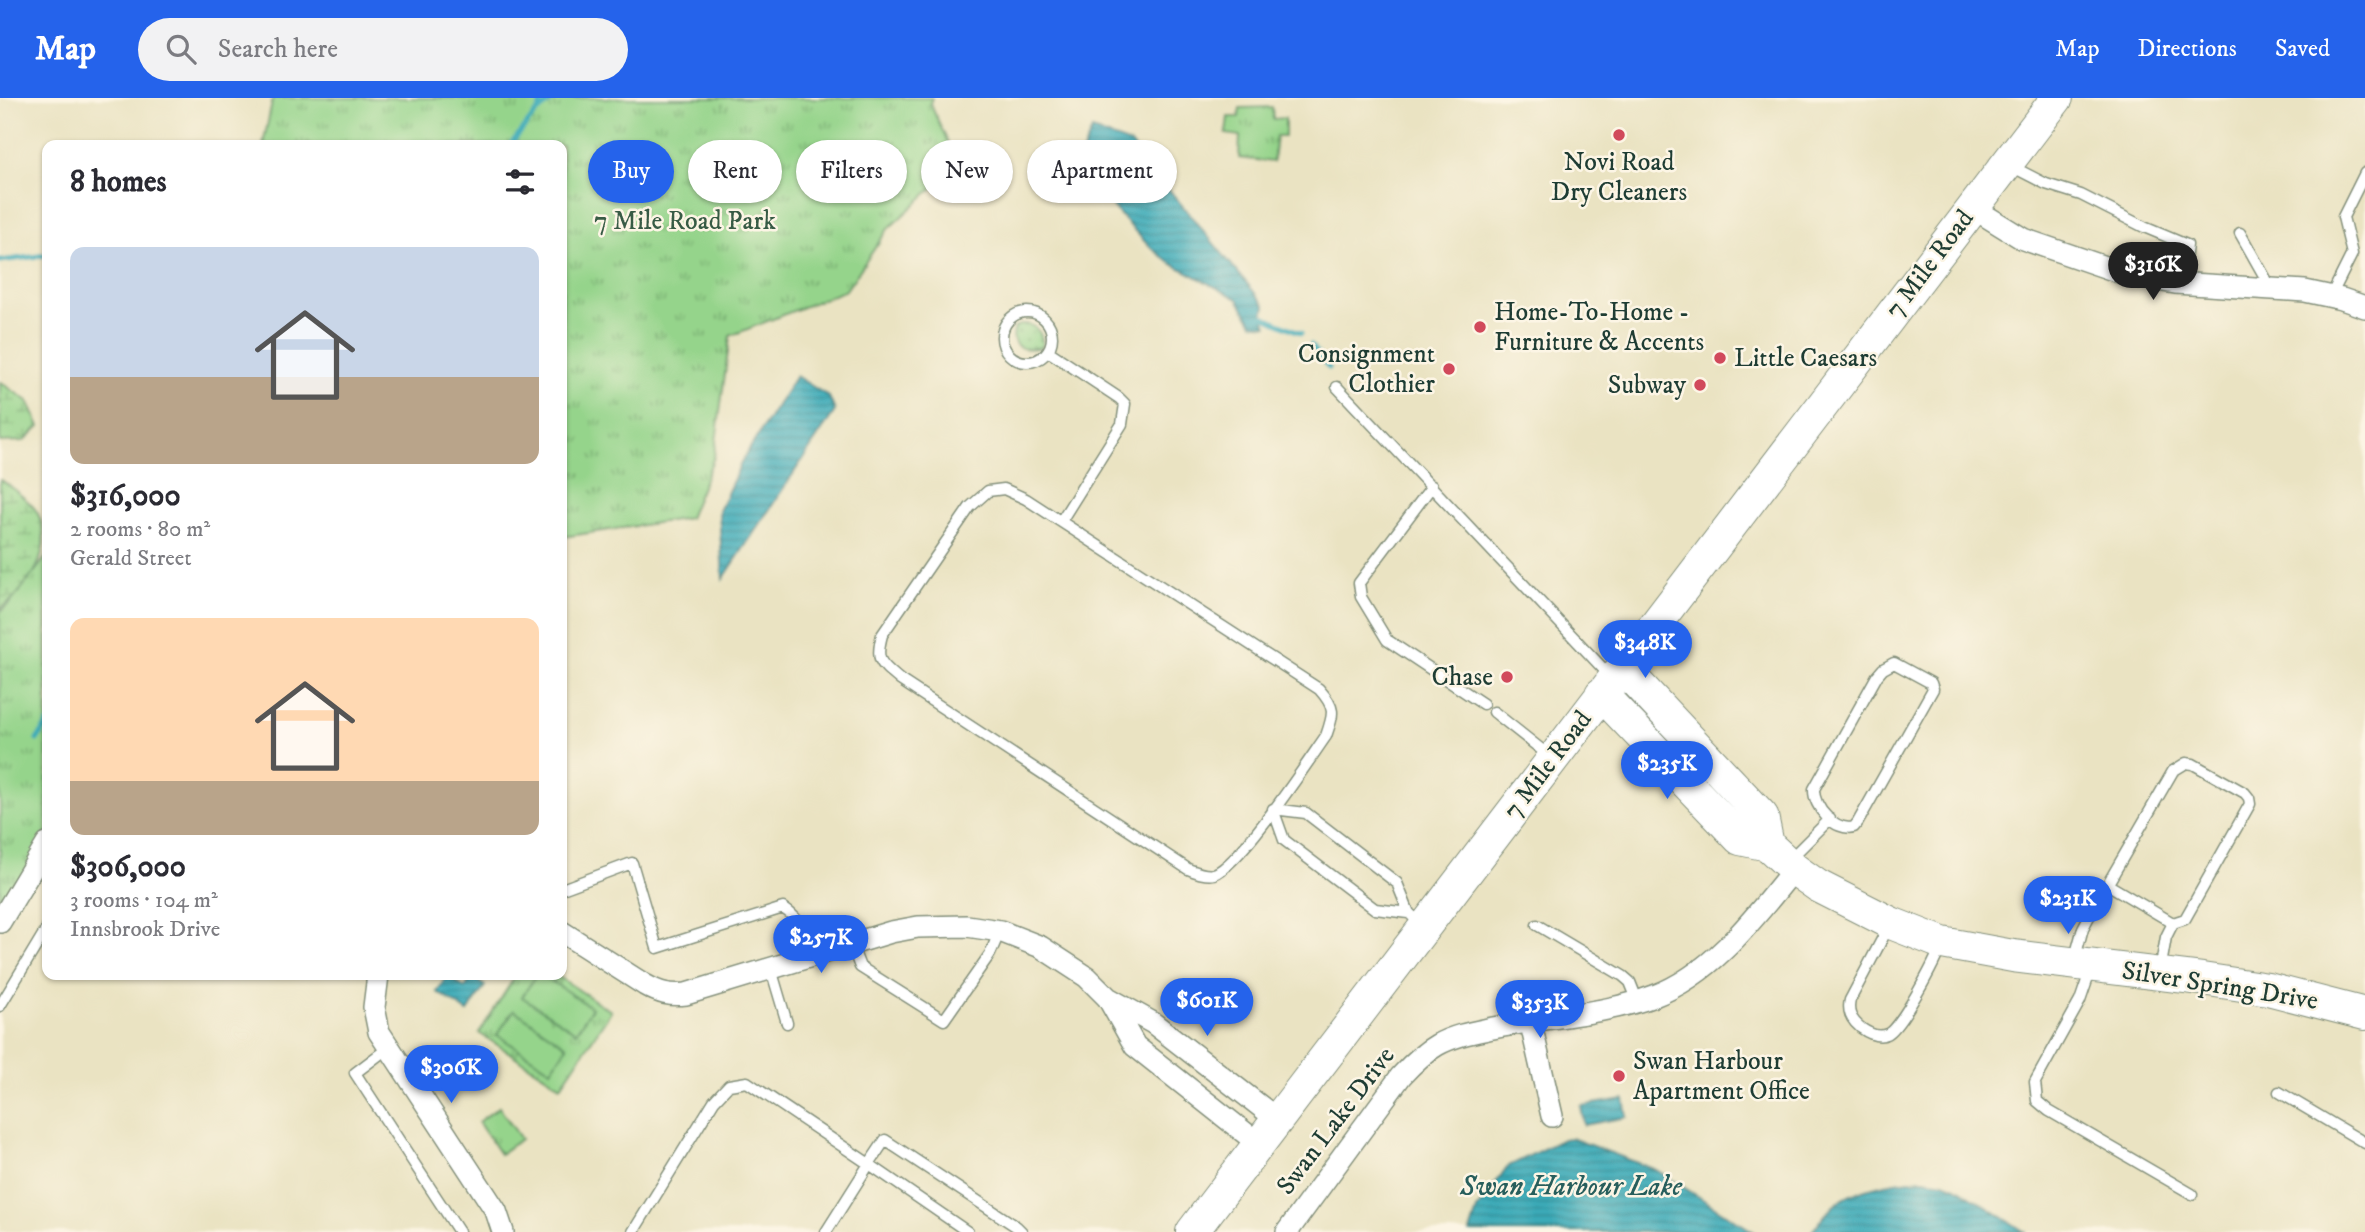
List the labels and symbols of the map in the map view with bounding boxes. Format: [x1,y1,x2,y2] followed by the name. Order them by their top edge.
[1611,127,1627,143] marker: Novi Road Dry Cleaners
[1551,146,1687,209] place label: Novi Road Dry Cleaners
[1878,203,1982,325] street label: 7 Mile Road
[594,205,776,238] park label: 7 Mile Road Park
[2104,242,2202,302] pin: $316K
[1494,296,1704,359] place label: Home-To-Home - Furniture & Accents
[1472,319,1488,335] marker: Home-To-Home - Furniture & Accents
[1298,338,1435,401] place label: Consignment Clothier
[1734,342,1877,375] place label: Little Caesars
[1712,350,1728,366] marker: Little Caesars
[1441,361,1457,377] marker: Consignment Clothier
[1608,369,1687,402] place label: Subway
[1692,377,1708,393] marker: Subway
[1596,620,1694,680] pin: $348K
[1432,661,1493,694] place label: Chase
[1499,669,1515,685] marker: Chase
[1496,704,1600,826] street label: 7 Mile Road
[1618,742,1716,801] pin: $235K
[2019,876,2117,936] pin: $231K
[772,916,870,975] pin: $257K
[2120,954,2320,1018] street label: Silver Spring Drive
[1158,978,1256,1038] pin: $601K
[1491,981,1589,1040] pin: $353K
[1270,1040,1402,1202] street label: Swan Lake Drive
[1633,1045,1810,1108] place label: Swan Harbour Apartment Office
[402,1046,500,1105] pin: $306K
[1611,1068,1627,1084] marker: Swan Harbour Apartment Office
[1459,1169,1683,1204] water label: Swan Harbour Lake

